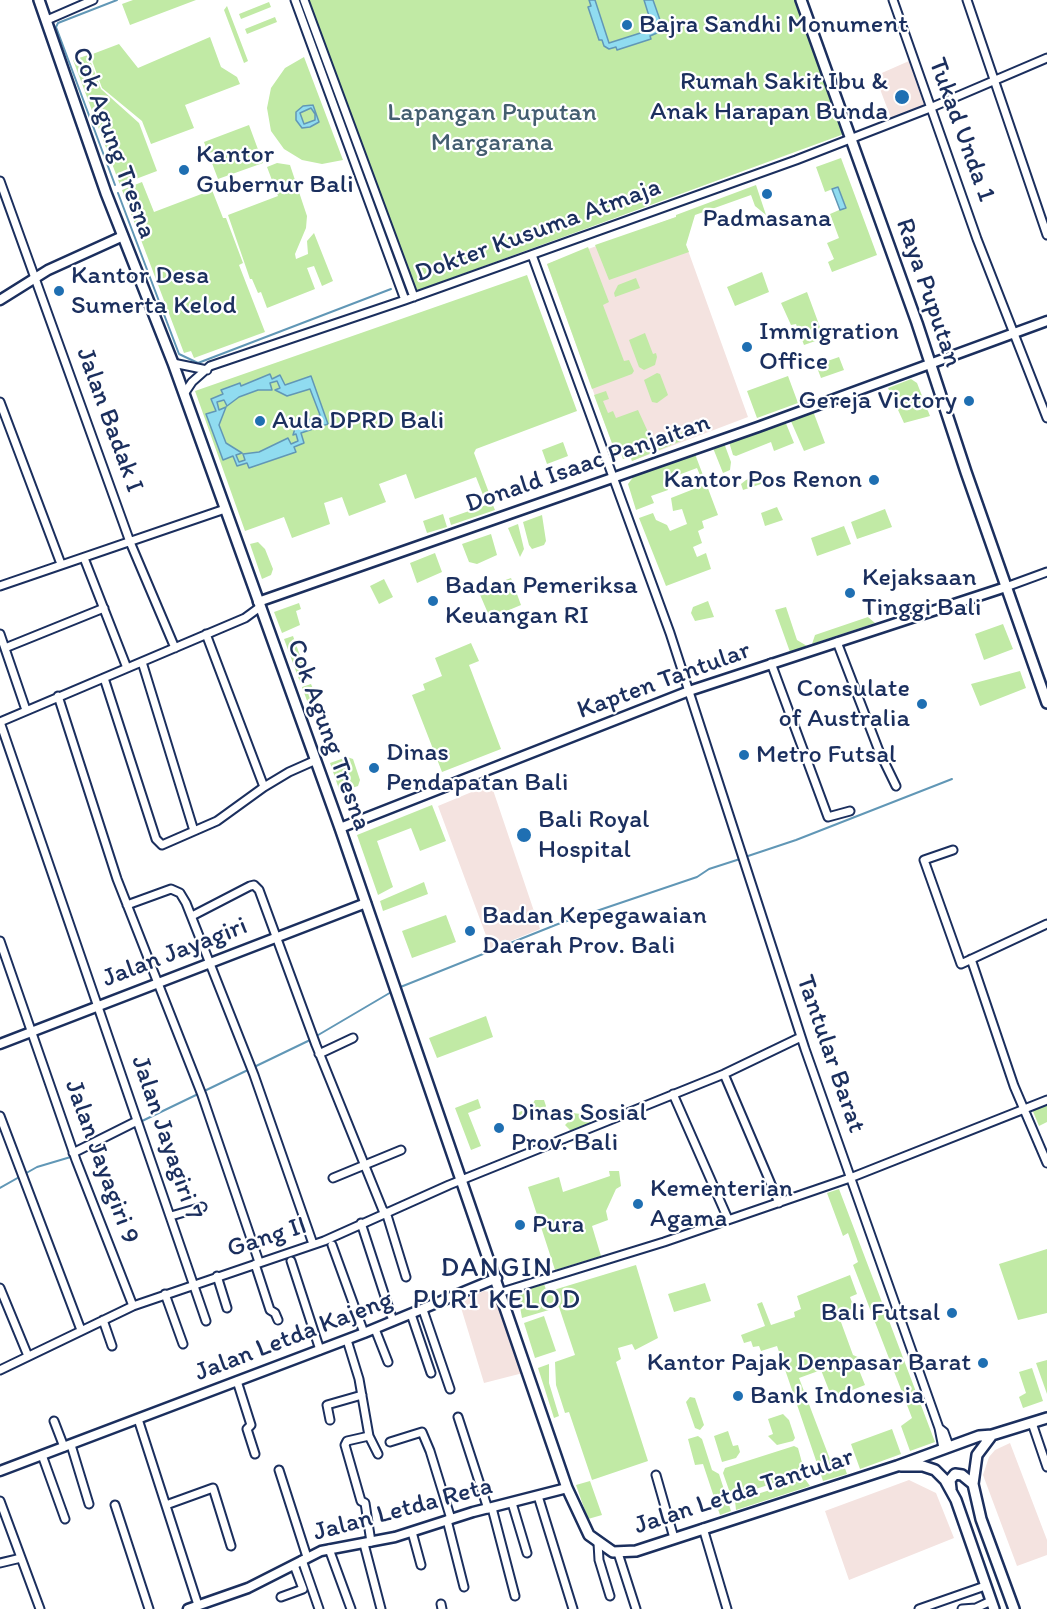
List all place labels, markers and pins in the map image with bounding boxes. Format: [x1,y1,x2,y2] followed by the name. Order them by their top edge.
[639,9,908,41] place label: Bajra Sandhi Monument
[620,18,634,32] marker: Bajra Sandhi Monument
[650,66,888,128] place label: Rumah Sakit Ibu & Anak Harapan Bunda
[893,88,911,106] marker: Rumah Sakit Ibu & Anak Harapan Bunda
[196,139,354,200] place label: Kantor Gubernur Bali
[177,163,191,177] marker: Kantor Gubernur Bali
[760,187,774,201] marker: Padmasana
[702,203,832,235] place label: Padmasana
[71,260,236,322] place label: Kantor Desa Sumerta Kelod
[52,284,66,298] marker: Kantor Desa Sumerta Kelod
[759,316,899,378] place label: Immigration Office
[740,340,754,354] marker: Immigration Office
[799,385,957,417] place label: Gereja Victory
[962,394,976,408] marker: Gereja Victory
[272,405,444,437] place label: Aula DPRD Bali
[253,414,267,428] marker: Aula DPRD Bali
[664,464,862,496] place label: Kantor Pos Renon
[867,473,881,487] marker: Kantor Pos Renon
[862,562,981,624] place label: Kejaksaan Tinggi Bali
[445,570,638,632] place label: Badan Pemeriksa Keuangan RI
[843,586,857,600] marker: Kejaksaan Tinggi Bali
[426,594,440,608] marker: Badan Pemeriksa Keuangan RI
[778,673,910,734] place label: Consulate of Australia
[915,697,929,711] marker: Consulate of Australia
[386,737,568,798] place label: Dinas Pendapatan Bali
[756,739,896,771] place label: Metro Futsal
[737,748,751,762] marker: Metro Futsal
[367,761,381,775] marker: Dinas Pendapatan Bali
[538,804,649,866] place label: Bali Royal Hospital
[515,826,533,844] marker: Bali Royal Hospital
[482,900,707,962] place label: Badan Kepegawaian Daerah Prov. Bali
[463,924,477,938] marker: Badan Kepegawaian Daerah Prov. Bali
[511,1097,647,1158] place label: Dinas Sosial Prov. Bali
[492,1121,506,1135] marker: Dinas Sosial Prov. Bali
[650,1173,793,1234] place label: Kementerian Agama
[631,1197,645,1211] marker: Kementerian Agama
[532,1209,584,1241] place label: Pura
[513,1218,527,1232] marker: Pura
[821,1297,940,1329] place label: Bali Futsal
[945,1306,959,1320] marker: Bali Futsal
[647,1347,971,1379] place label: Kantor Pajak Denpasar Barat
[976,1356,990,1370] marker: Kantor Pajak Denpasar Barat
[750,1380,925,1412] place label: Bank Indonesia
[731,1389,745,1403] marker: Bank Indonesia

